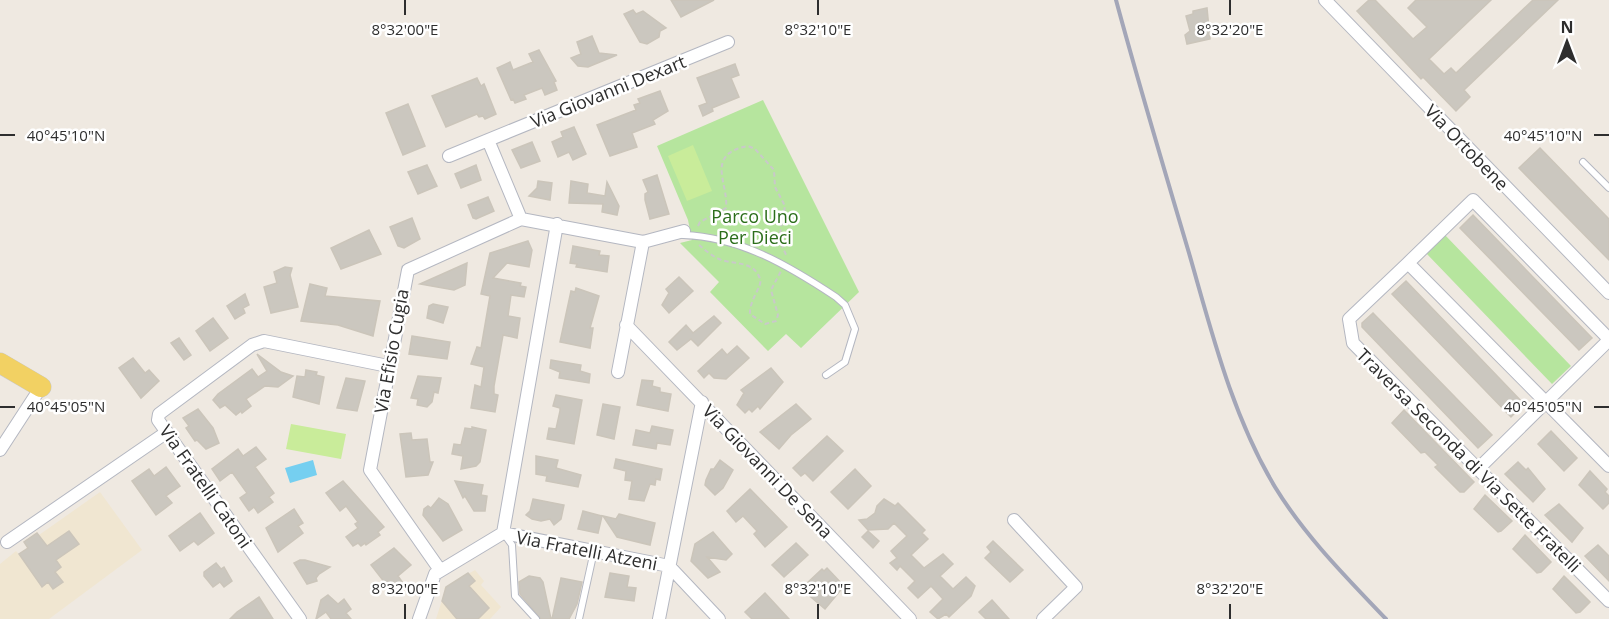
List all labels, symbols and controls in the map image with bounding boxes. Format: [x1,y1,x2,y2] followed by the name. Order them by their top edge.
[1537,12,1597,72] north arrow
[1560,16,1574,38] text: N
[372,19,438,39] text: 8°32'00"E
[785,19,851,39] text: 8°32'10"E
[1197,19,1263,39] text: 8°32'20"E
[527,49,689,133] street label: Via Giovanni Dexart
[1420,99,1514,195] street label: Via Ortobene
[27,125,105,145] text: 40°45'10"N
[1504,125,1582,145] text: 40°45'10"N
[711,204,799,249] park label: Parco Uno Per Dieci
[368,287,414,415] street label: Via Efisio Cugia
[1352,343,1586,577] street label: Traversa Seconda di Via Sette Fratelli
[27,396,105,416] text: 40°45'05"N
[1504,396,1582,416] text: 40°45'05"N
[698,399,838,543] street label: Via Giovanni De Sena
[154,419,258,553] street label: Via Fratelli Catoni
[514,525,660,575] street label: Via Fratelli Atzeni
[372,578,438,598] text: 8°32'00"E
[785,578,851,598] text: 8°32'10"E
[1197,578,1263,598] text: 8°32'20"E

